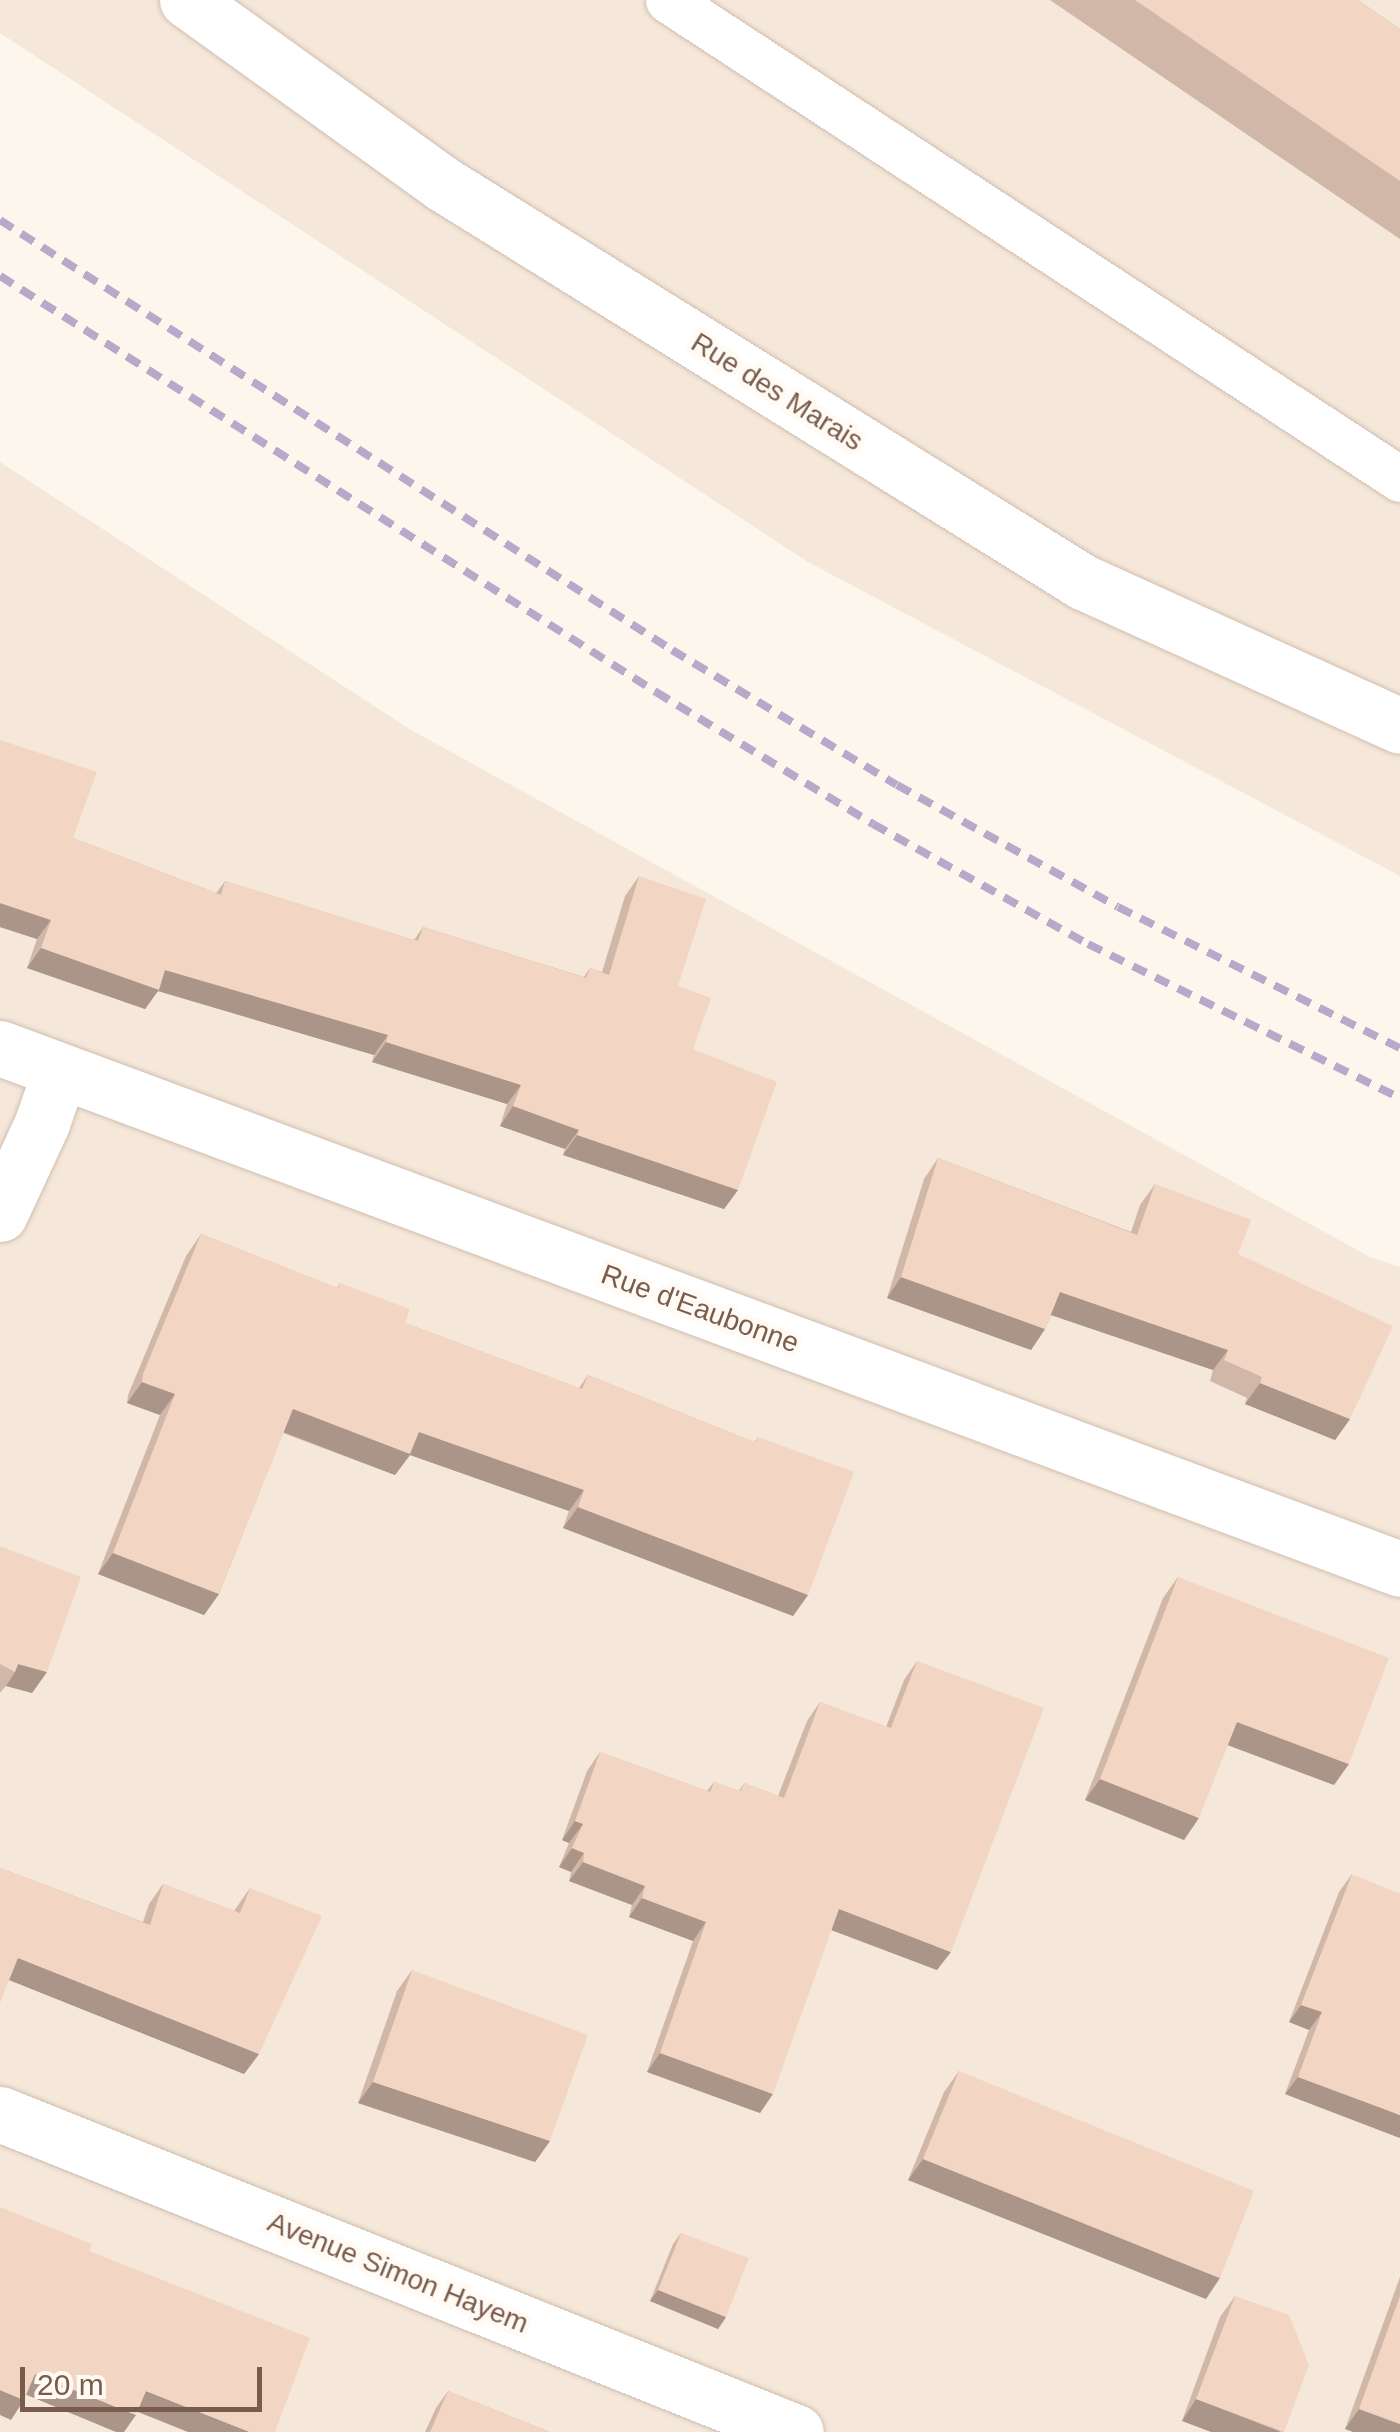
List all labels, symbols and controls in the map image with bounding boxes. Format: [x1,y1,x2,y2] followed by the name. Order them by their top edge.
[685,326,869,458] street label: Rue des Marais
[597,1258,803,1360] street label: Rue d'Eaubonne
[263,2205,533,2341] street label: Avenue Simon Hayem
[25,2347,268,2409] scale bar
[37,2368,104,2401] text: 20 m

